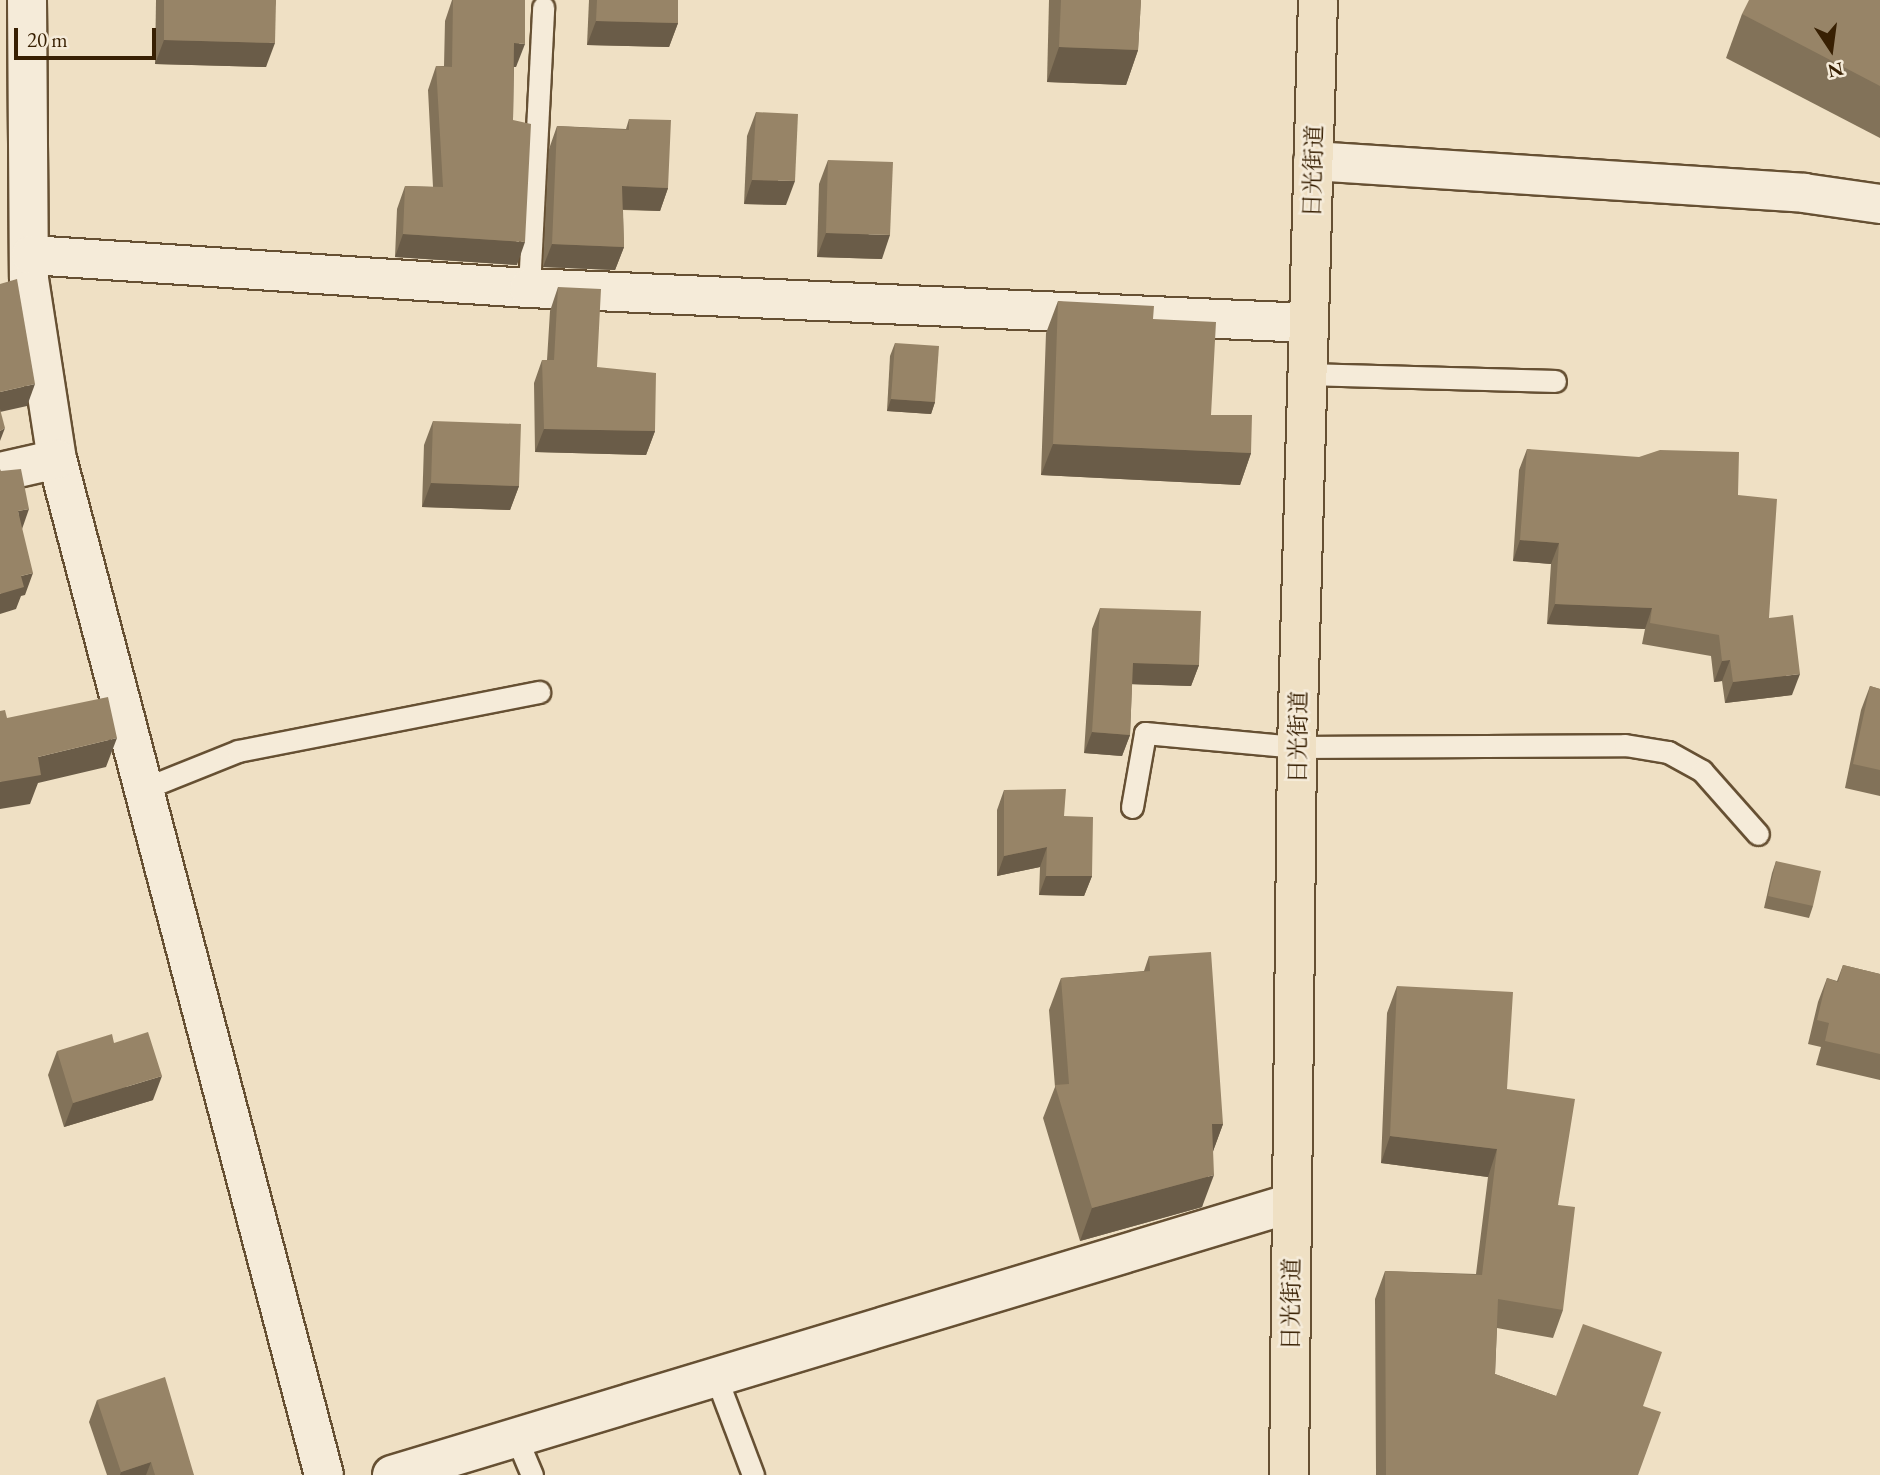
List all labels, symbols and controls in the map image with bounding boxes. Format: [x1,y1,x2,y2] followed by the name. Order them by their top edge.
[18,14,159,58] scale bar
[1796,14,1866,84] north arrow
[27,26,68,53] text: 20 m
[1826,56,1846,84] text: N
[1298,125,1328,217] street label: 日光街道
[1283,691,1313,783] street label: 日光街道
[1276,1258,1306,1350] street label: 日光街道

